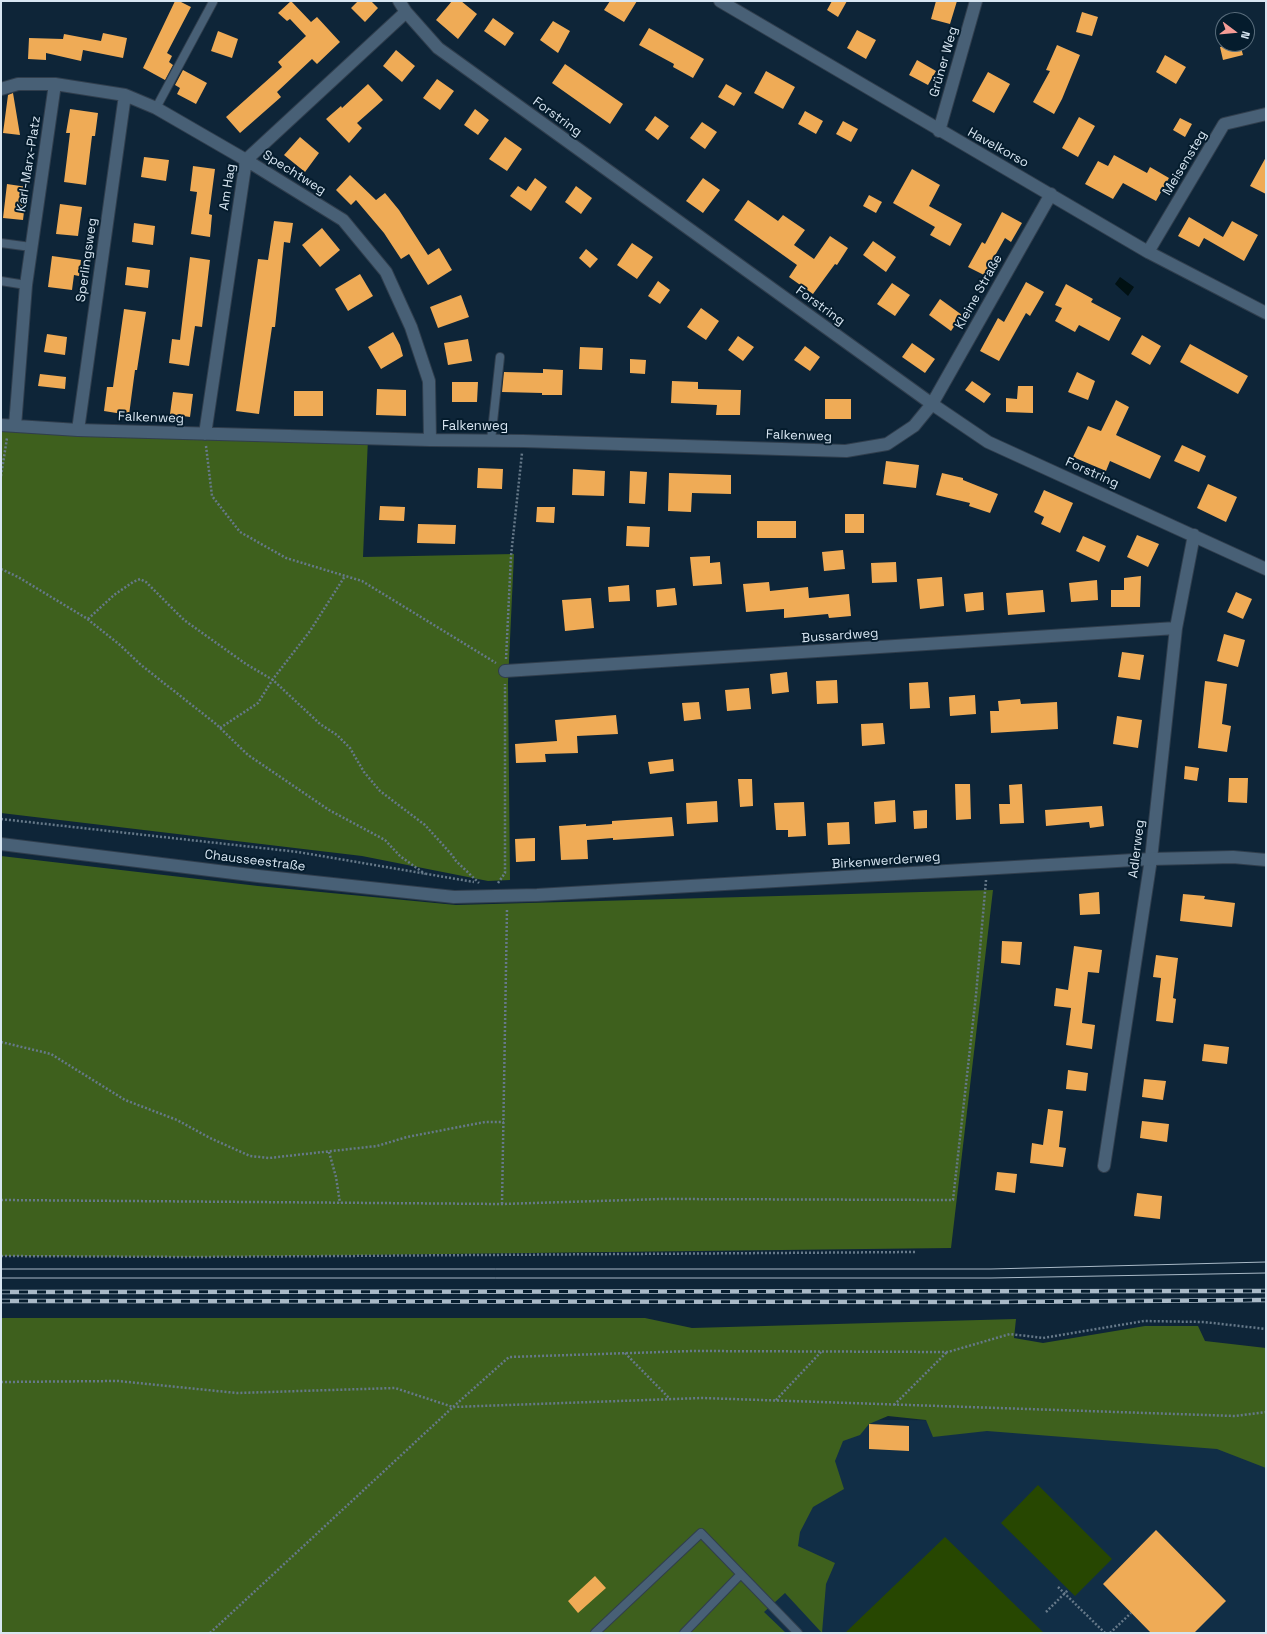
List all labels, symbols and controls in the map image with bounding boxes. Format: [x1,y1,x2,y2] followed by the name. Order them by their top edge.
[1215,12,1255,52] north arrow
[926,25,962,99] street label: Grüner Weg
[1238,30,1253,41] text: N
[529,94,585,140] street label: Forstring
[14,115,44,213] street label: Karl-Marx-Platz
[965,125,1031,171] street label: Havelkorso
[1159,128,1211,198] street label: Meisensteg
[259,147,329,199] street label: Spechtweg
[217,163,239,211] street label: Am Hag
[73,217,101,303] street label: Sperlingsweg
[952,252,1006,332] street label: Kleine Straße
[792,283,848,329] street label: Forstring
[118,409,184,427] street label: Falkenweg
[442,418,508,434] street label: Falkenweg
[766,427,832,445] street label: Falkenweg
[1063,454,1121,492] street label: Forstring
[801,626,879,646] street label: Bussardweg
[1126,819,1148,879] street label: Adlerweg
[204,847,306,875] street label: Chausseestraße
[831,849,941,873] street label: Birkenwerderweg

